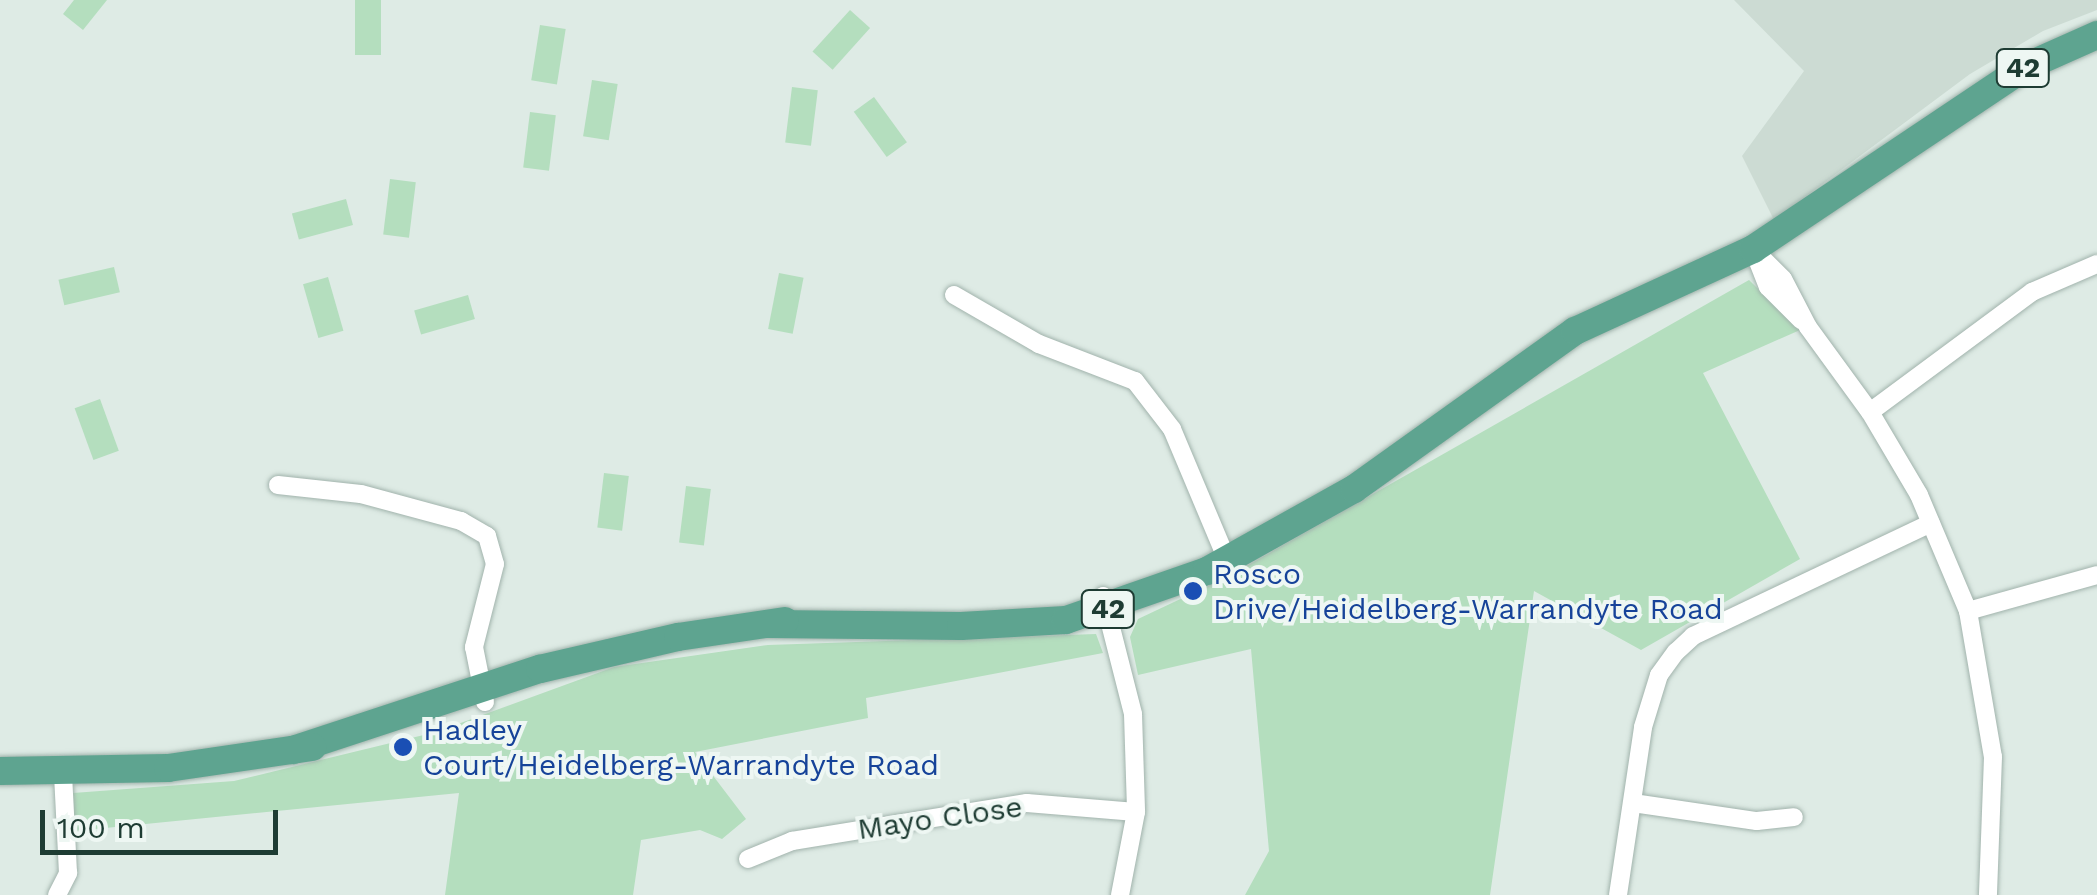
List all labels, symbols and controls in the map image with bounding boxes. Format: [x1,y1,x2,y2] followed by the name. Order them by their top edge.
[1996,45,2050,91] road number: 42
[1213,556,1723,626] place label: Rosco Drive/Heidelberg-Warrandyte Road
[1182,580,1204,602] marker: Rosco Drive/Heidelberg-Warrandyte Road
[1080,586,1136,632] road number: 42
[423,712,939,782] place label: Hadley Court/Heidelberg-Warrandyte Road
[392,736,414,758] marker: Hadley Court/Heidelberg-Warrandyte Road
[855,789,1025,847] street label: Mayo Close
[45,790,282,852] scale bar
[57,810,145,845] text: 100 m

